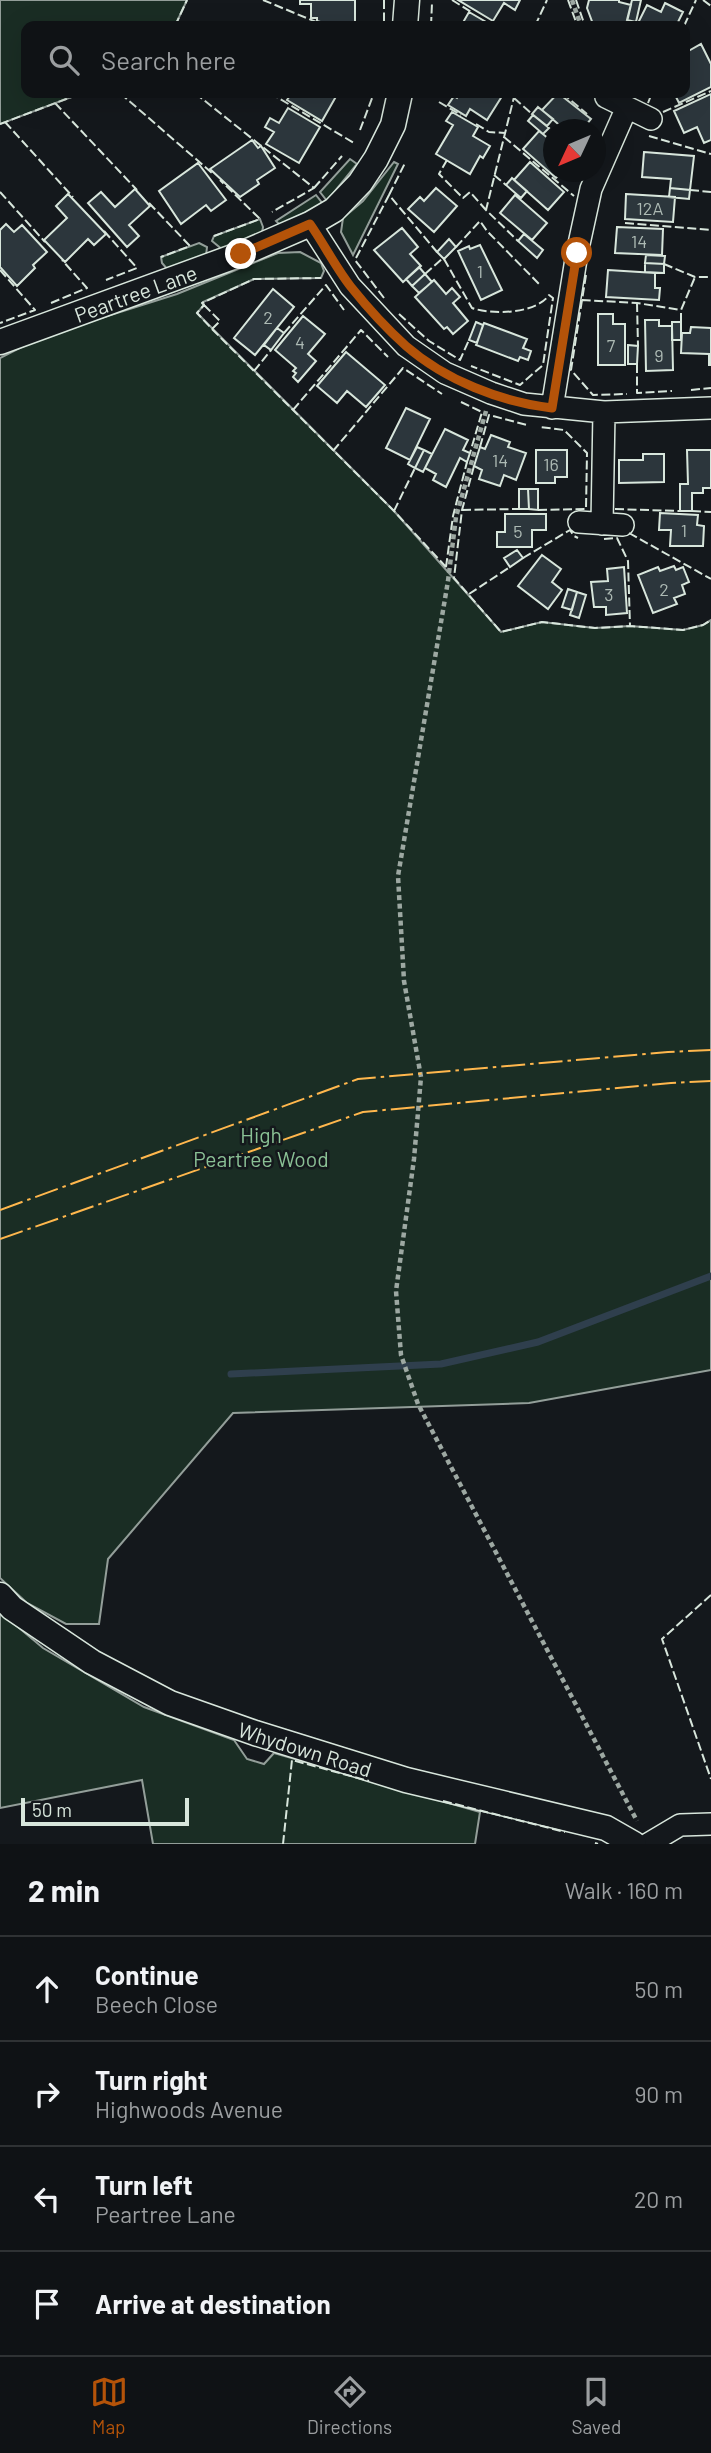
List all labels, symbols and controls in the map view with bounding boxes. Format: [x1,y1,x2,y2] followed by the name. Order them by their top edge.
[21,21,690,98] search box
[45,41,83,79] icon: search
[101,44,236,75] text: Search here
[543,119,606,182] north arrow
[637,197,664,219] house number: 12A
[631,230,647,252] house number: 14
[561,237,592,268] route start
[225,238,256,269] route end
[71,259,200,326] street label: Peartree Lane
[477,260,483,282] house number: 1
[263,306,273,328] house number: 2
[295,331,305,353] house number: 4
[607,334,616,356] house number: 7
[654,344,664,366] house number: 9
[492,449,508,471] house number: 14
[543,453,559,475] house number: 16
[681,519,687,541] house number: 1
[513,520,523,542] house number: 5
[659,578,669,600] house number: 2
[604,583,614,605] house number: 3
[193,1122,329,1171] park label: High Peartree Wood
[235,1716,375,1781] street label: Whydown Road
[21,1795,189,1827] scale bar
[32,1798,72,1821] text: 50 m
[28,1872,100,1908] text: 2 min
[565,1876,683,1904] text: Walk · 160 m
[95,1959,199,1990] text: Continue
[28,1970,66,2008] icon: ahead
[635,1975,683,2003] text: 50 m
[95,1990,218,2018] text: Beech Close
[95,2064,208,2095] text: Turn right
[28,2075,66,2113] icon: right
[634,2080,683,2108] text: 90 m
[95,2095,283,2123] text: Highwoods Avenue
[95,2169,193,2200] text: Turn left
[28,2180,66,2218] icon: left
[634,2185,683,2213] text: 20 m
[95,2200,236,2228] text: Peartree Lane
[28,2285,66,2323] icon: arrive
[95,2288,331,2319] text: Arrive at destination
[90,2373,128,2438] tab: Map
[307,2373,392,2438] tab: Directions
[571,2373,621,2438] tab: Saved

